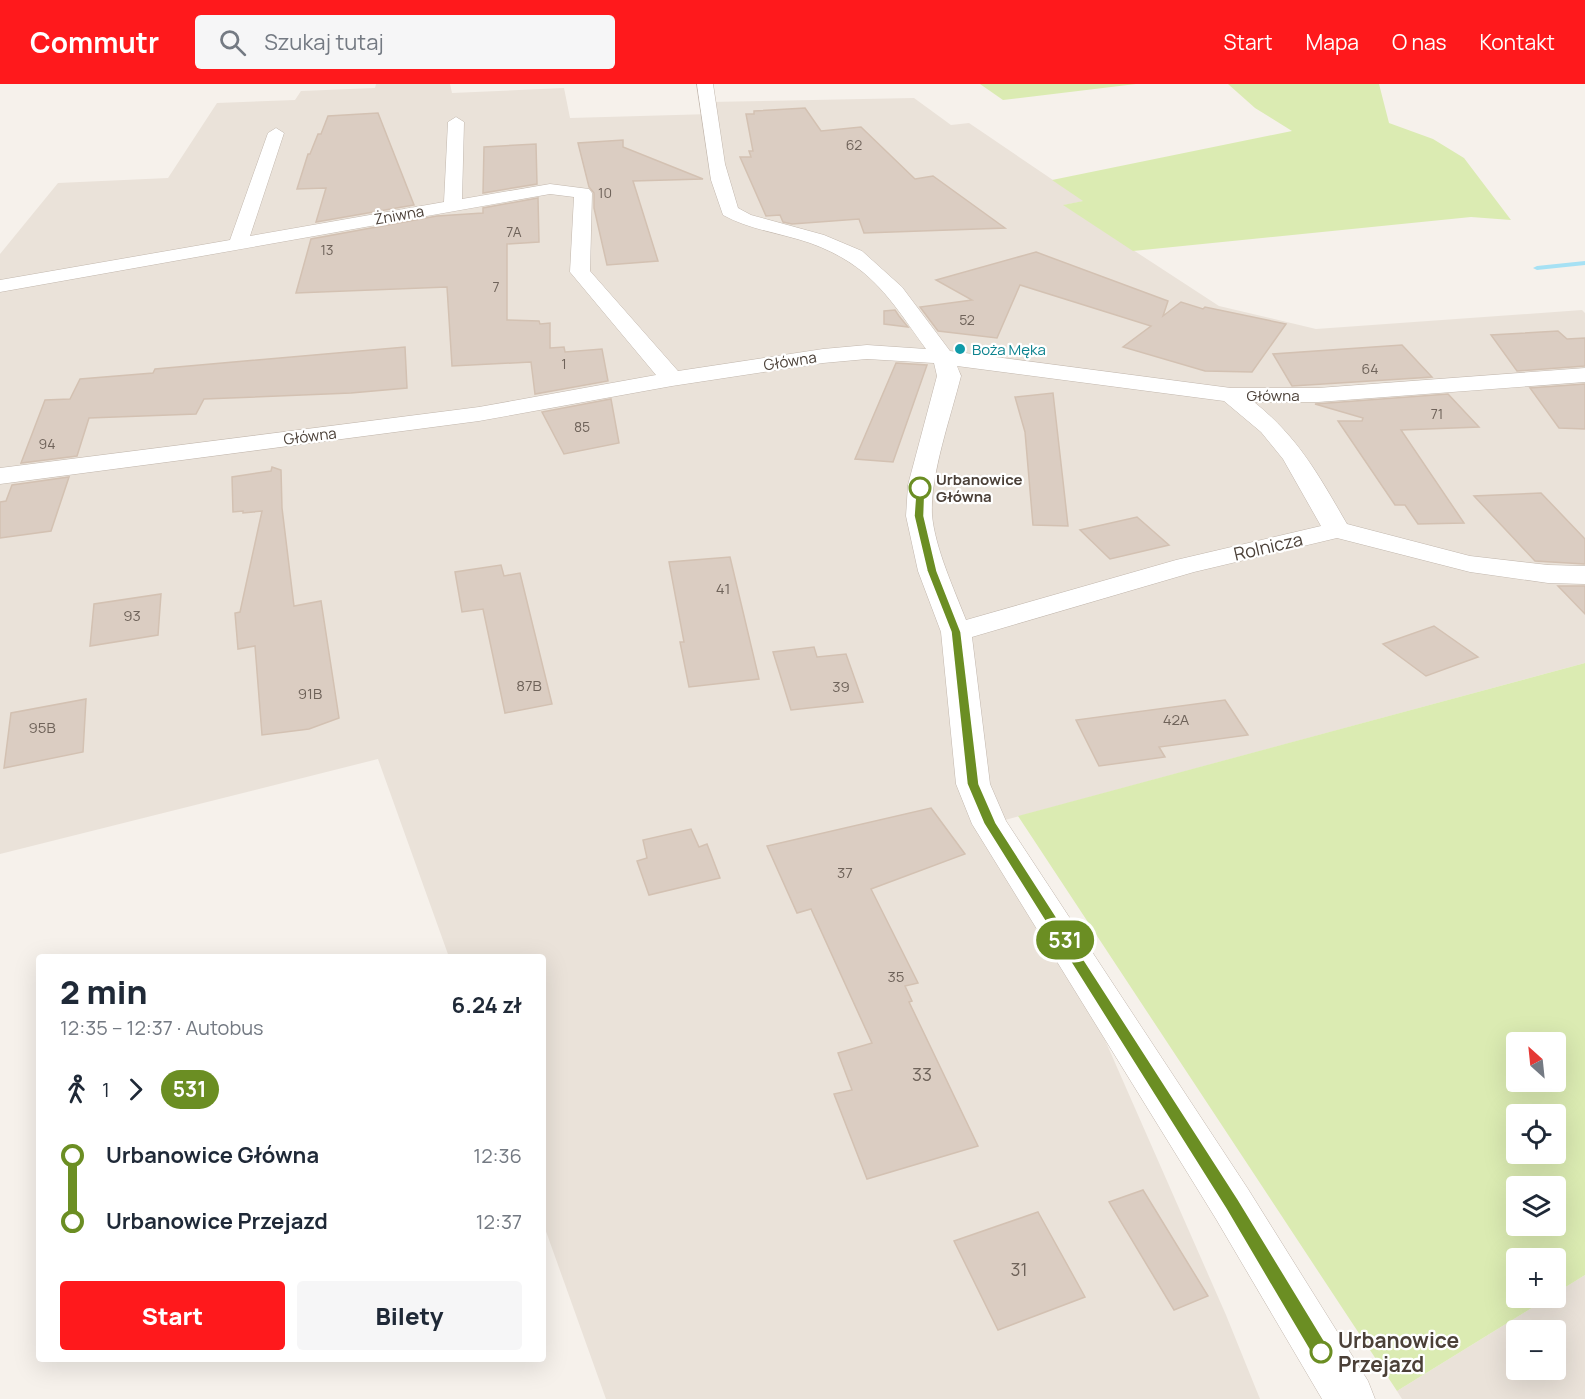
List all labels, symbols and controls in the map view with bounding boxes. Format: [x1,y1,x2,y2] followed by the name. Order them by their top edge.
[195,15,615,69] search box
[30,23,159,61] text: Commutr
[216,26,249,59] icon: search
[264,27,384,57] text: Szukaj tutaj
[1224,28,1273,56] text: Start
[1306,28,1359,56] text: Mapa
[1392,28,1447,56] text: O nas
[1480,28,1555,56] text: Kontakt
[846,135,862,154] house number: 62
[598,183,612,202] house number: 10
[372,200,426,230] street label: Żniwna
[506,222,522,241] house number: 7A
[320,240,334,259] house number: 13
[492,277,500,296] house number: 7
[959,310,975,329] house number: 52
[972,339,1046,360] place label: Boża Męka
[953,342,967,356] marker: Boża Męka
[762,346,818,376] street label: Główna
[561,354,567,373] house number: 1
[1362,359,1378,378] house number: 64
[1246,385,1300,406] street label: Główna
[1431,404,1443,423] house number: 71
[574,417,590,436] house number: 85
[282,422,338,450] street label: Główna
[39,434,55,453] house number: 94
[936,469,1023,507] place label: Urbanowice Główna
[909,477,931,499] marker: Urbanowice Główna
[1231,526,1305,566] street label: Rolnicza
[716,578,730,599] house number: 41
[123,605,141,626] house number: 93
[516,675,542,696] house number: 87B
[832,676,850,697] house number: 39
[298,683,322,704] house number: 91B
[1163,709,1190,730] house number: 42A
[28,717,56,738] house number: 95B
[837,862,853,883] house number: 37
[1030,920,1100,960] line badge: 531
[1048,926,1082,954] text: 531
[888,966,904,987] house number: 35
[60,969,148,1014] text: 2 min
[452,990,522,1020] text: 6.24 zł
[60,1014,264,1041] text: 12:35 – 12:37 · Autobus
[1506,1032,1566,1092] north arrow
[1506,1032,1566,1380] map controls
[912,1062,932,1086] house number: 33
[60,1073,93,1106] icon: walk
[119,1073,152,1106] icon: forward
[173,1075,207,1103] text: 531
[102,1076,110,1103] text: 1
[1506,1104,1566,1164] button: locate
[106,1140,319,1170] text: Urbanowice Główna
[473,1142,522,1169] text: 12:36
[1506,1176,1566,1236] button: layers
[106,1206,328,1236] text: Urbanowice Przejazd
[476,1208,522,1235] text: 12:37
[1506,1248,1566,1308] button: +
[1011,1257,1027,1281] house number: 31
[60,1281,285,1350] button: Start
[297,1281,522,1350] button: Bilety
[1506,1320,1566,1380] button: −
[1338,1326,1459,1378] place label: Urbanowice Przejazd
[1310,1341,1332,1363] marker: Urbanowice Przejazd

